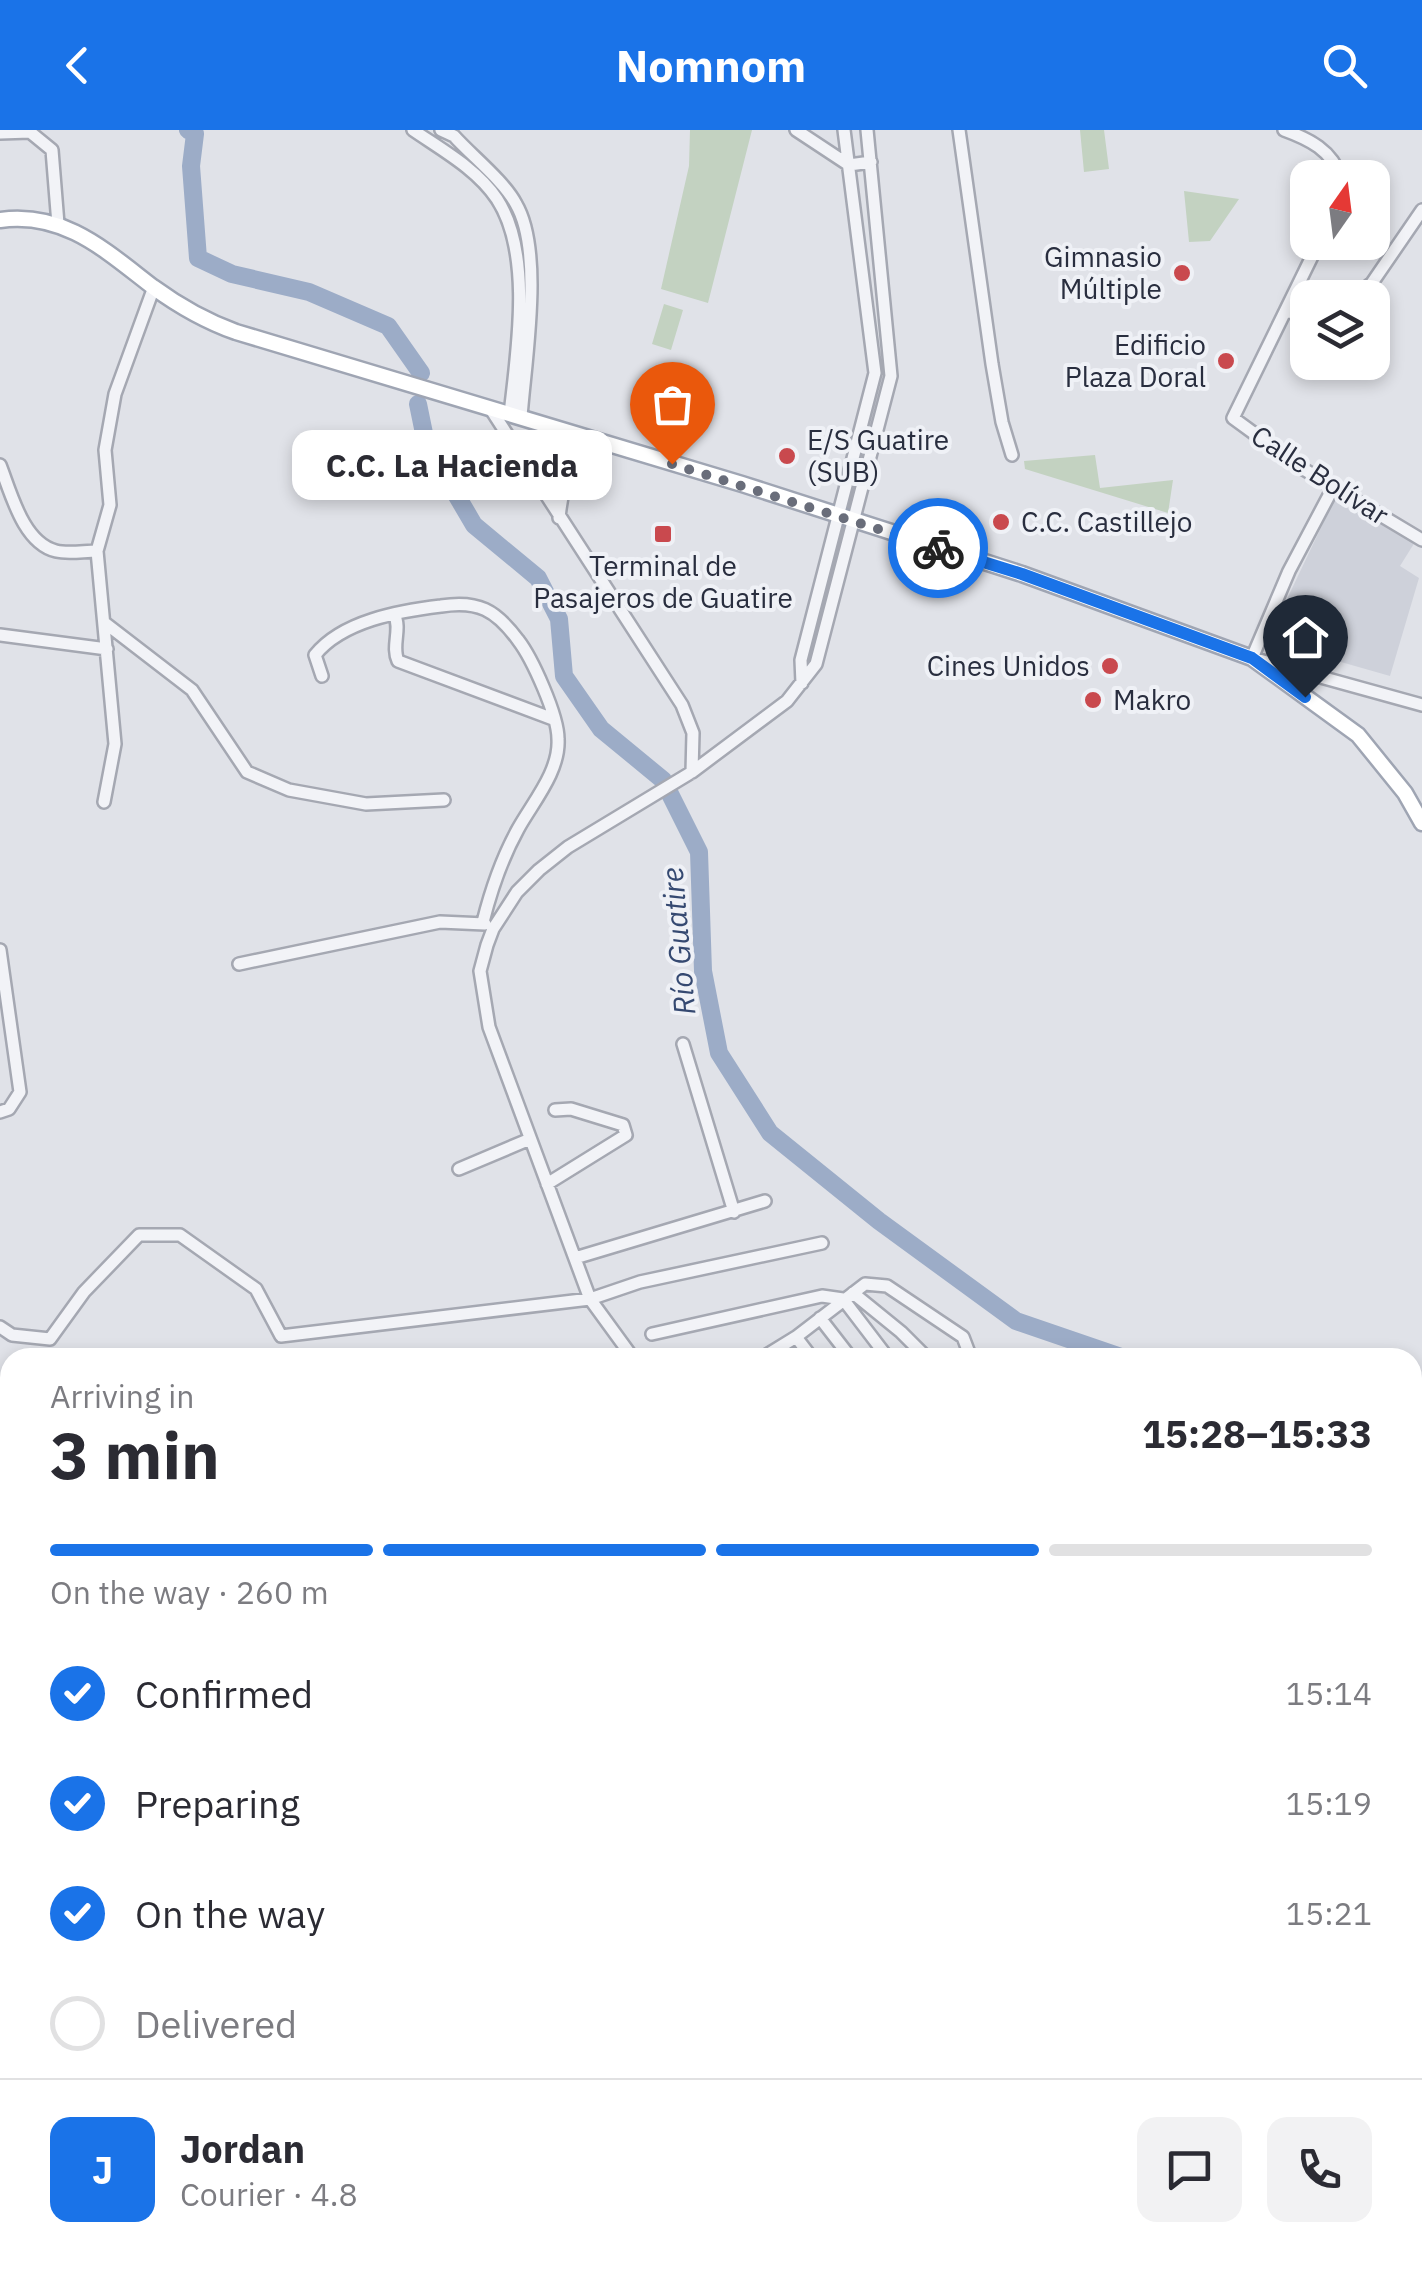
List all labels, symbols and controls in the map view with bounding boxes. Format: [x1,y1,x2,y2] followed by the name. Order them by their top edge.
[616,36,806,94] text: Nomnom
[50,38,105,93] icon: back
[1317,38,1372,93] icon: search
[1290,160,1390,260] north arrow
[1290,160,1390,380] map controls
[1044,238,1162,307] place label: Gimnasio Múltiple
[1171,262,1193,284] marker: Gimnasio Múltiple
[1290,280,1390,380] button: layers
[1065,326,1206,395] place label: Edificio Plaza Doral
[1215,350,1237,372] marker: Edificio Plaza Doral
[630,362,715,465] pin
[645,377,700,432] icon: bag
[1244,416,1396,533] street label: Calle Bolívar
[807,421,949,490] place label: E/S Guatire (SUB)
[292,429,612,499] callout: C.C. La Hacienda
[326,444,578,486] text: C.C. La Hacienda
[776,445,798,467] marker: E/S Guatire (SUB)
[888,498,988,598] courier
[1021,503,1193,540] place label: C.C. Castillejo
[990,511,1012,533] marker: C.C. Castillejo
[911,521,966,576] icon: bike
[652,523,674,545] marker: Terminal de Pasajeros de Guatire
[533,547,793,616] place label: Terminal de Pasajeros de Guatire
[1263,595,1348,698] pin
[1278,610,1333,665] icon: home
[927,647,1090,684] place label: Cines Unidos
[1099,655,1121,677] marker: Cines Unidos
[1113,681,1191,718] place label: Makro
[1082,689,1104,711] marker: Makro
[652,866,703,1017] water label: Río Guatire
[50,1375,195,1417] text: Arriving in
[1142,1409,1372,1458] text: 15:28–15:33
[50,1412,220,1497] text: 3 min
[50,1571,329,1613] text: On the way · 260 m
[50,1666,105,1721] icon: check
[135,1669,313,1718] text: Confirmed
[1286,1672,1372,1714] text: 15:14
[50,1776,105,1831] icon: check
[135,1779,300,1828] text: Preparing
[1286,1782,1372,1824] text: 15:19
[50,1886,105,1941] icon: check
[135,1889,325,1938] text: On the way
[1286,1892,1372,1934] text: 15:21
[135,1999,297,2048] text: Delivered
[1137,2117,1242,2222] button: chat
[1267,2117,1372,2222] button: phone
[180,2124,305,2173] text: Jordan
[92,2145,113,2194] text: J
[180,2173,358,2215] text: Courier · 4.8

